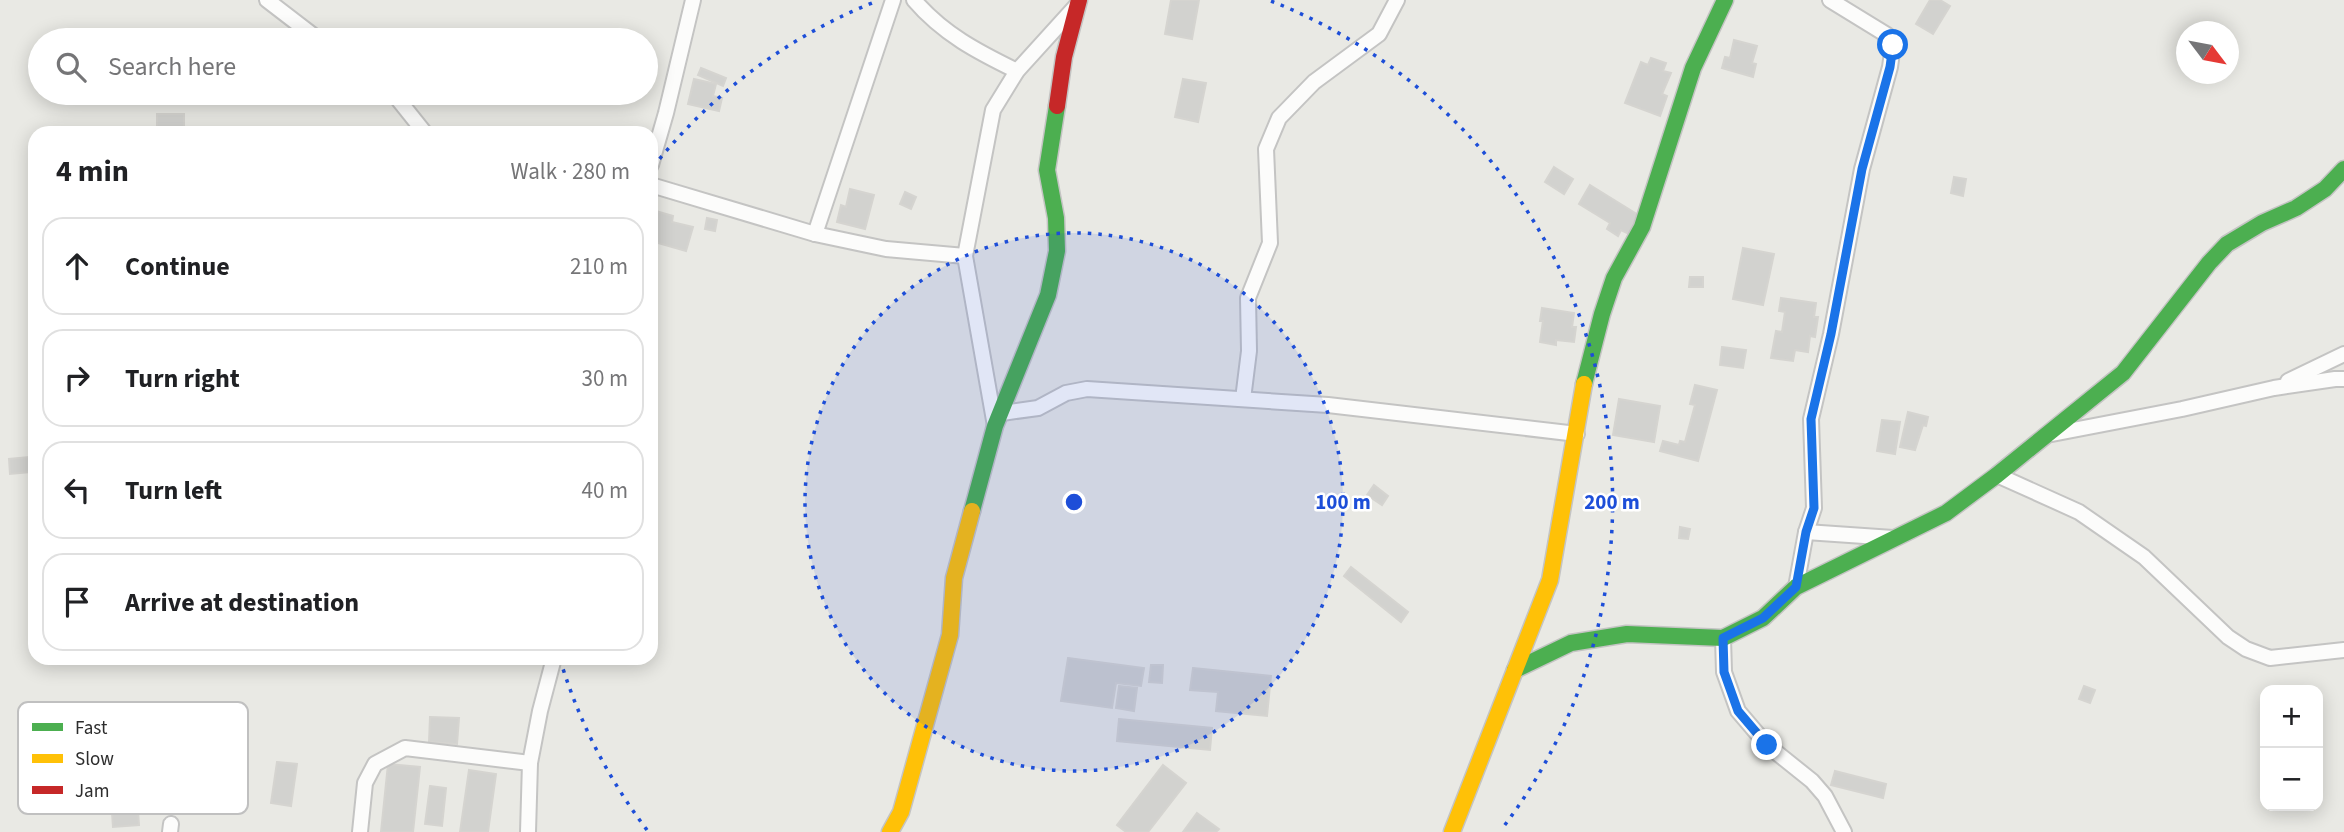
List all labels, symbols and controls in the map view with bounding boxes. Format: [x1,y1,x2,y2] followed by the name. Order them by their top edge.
[2176,21,2239,84] north arrow
[28,28,658,105] search box
[1877,29,1908,60] route start
[52,48,90,86] icon: search
[108,48,236,85] text: Search here
[56,150,129,193] text: 4 min
[511,155,630,188] text: Walk · 280 m
[58,247,96,285] icon: ahead
[125,248,230,285] text: Continue
[570,250,628,283] text: 210 m
[58,359,96,397] icon: right
[125,360,240,397] text: Turn right
[581,362,628,395] text: 30 m
[58,471,96,509] icon: left
[125,472,222,509] text: Turn left
[581,474,628,507] text: 40 m
[1315,487,1371,517] text: 100 m
[1584,487,1640,517] text: 200 m
[1062,490,1086,514] centre of rings
[58,583,96,621] icon: arrive
[125,584,359,621] text: Arrive at destination
[2260,685,2323,811] map controls
[2260,685,2323,748] button: +
[18,702,248,814] legend
[75,715,108,742] text: Fast
[1751,729,1782,760] route end
[75,746,114,773] text: Slow
[2260,748,2323,811] button: −
[75,778,109,805] text: Jam

